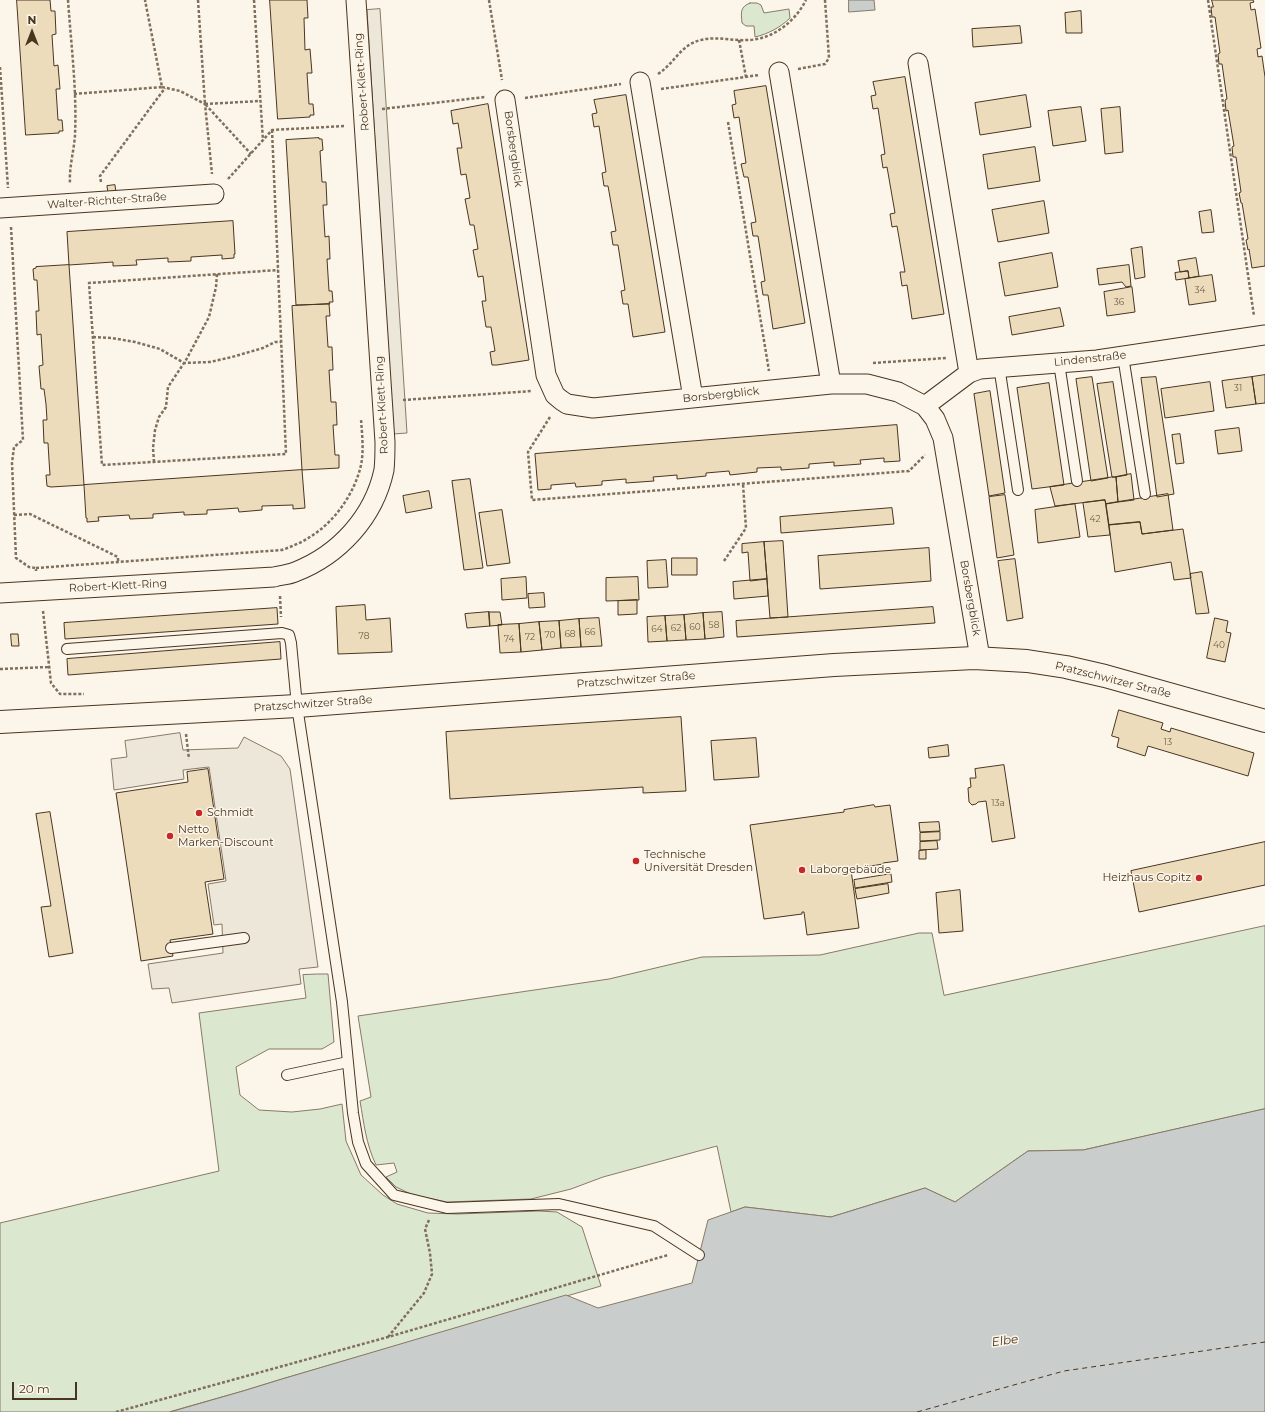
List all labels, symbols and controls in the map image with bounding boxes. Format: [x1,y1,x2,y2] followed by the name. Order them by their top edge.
[12,12,52,52] north arrow
[28,13,36,27] text: N
[352,33,372,131] street label: Robert-Klett-Ring
[501,110,525,188] street label: Borsbergblick
[47,190,167,212] street label: Walter-Richter-Straße
[1194,285,1206,295] house number: 34
[1114,297,1124,307] house number: 36
[1053,349,1127,369] street label: Lindenstraße
[373,356,391,454] street label: Robert-Klett-Ring
[1234,383,1242,393] house number: 31
[682,384,760,406] street label: Borsbergblick
[1089,514,1101,524] house number: 42
[957,559,983,637] street label: Borsbergblick
[69,577,167,595] street label: Robert-Klett-Ring
[709,620,719,630] house number: 58
[689,622,701,632] house number: 60
[671,623,681,633] house number: 62
[651,624,663,634] house number: 64
[585,627,595,637] house number: 66
[564,629,576,639] house number: 68
[544,630,556,640] house number: 70
[359,631,369,641] house number: 78
[525,632,535,642] house number: 72
[504,634,514,644] house number: 74
[1213,640,1225,650] house number: 40
[1054,659,1172,701] street label: Pratzschwitzer Straße
[576,669,696,691] street label: Pratzschwitzer Straße
[253,693,373,715] street label: Pratzschwitzer Straße
[1164,737,1172,747] house number: 13
[991,798,1005,808] house number: 13a
[207,806,254,820] place label: Schmidt
[194,808,204,818] marker: Schmidt
[178,823,274,849] place label: Netto Marken-Discount
[165,831,175,841] marker: Netto Marken-Discount
[644,848,753,874] place label: Technische Universität Dresden
[631,856,641,866] marker: Technische Universität Dresden
[810,863,891,877] place label: Laborgebäude
[797,865,807,875] marker: Laborgebäude
[1102,871,1191,885] place label: Heizhaus Copitz
[1194,873,1204,883] marker: Heizhaus Copitz
[991,1332,1019,1350] water label: Elbe
[14,1374,79,1400] scale bar
[19,1381,50,1396] text: 20 m

